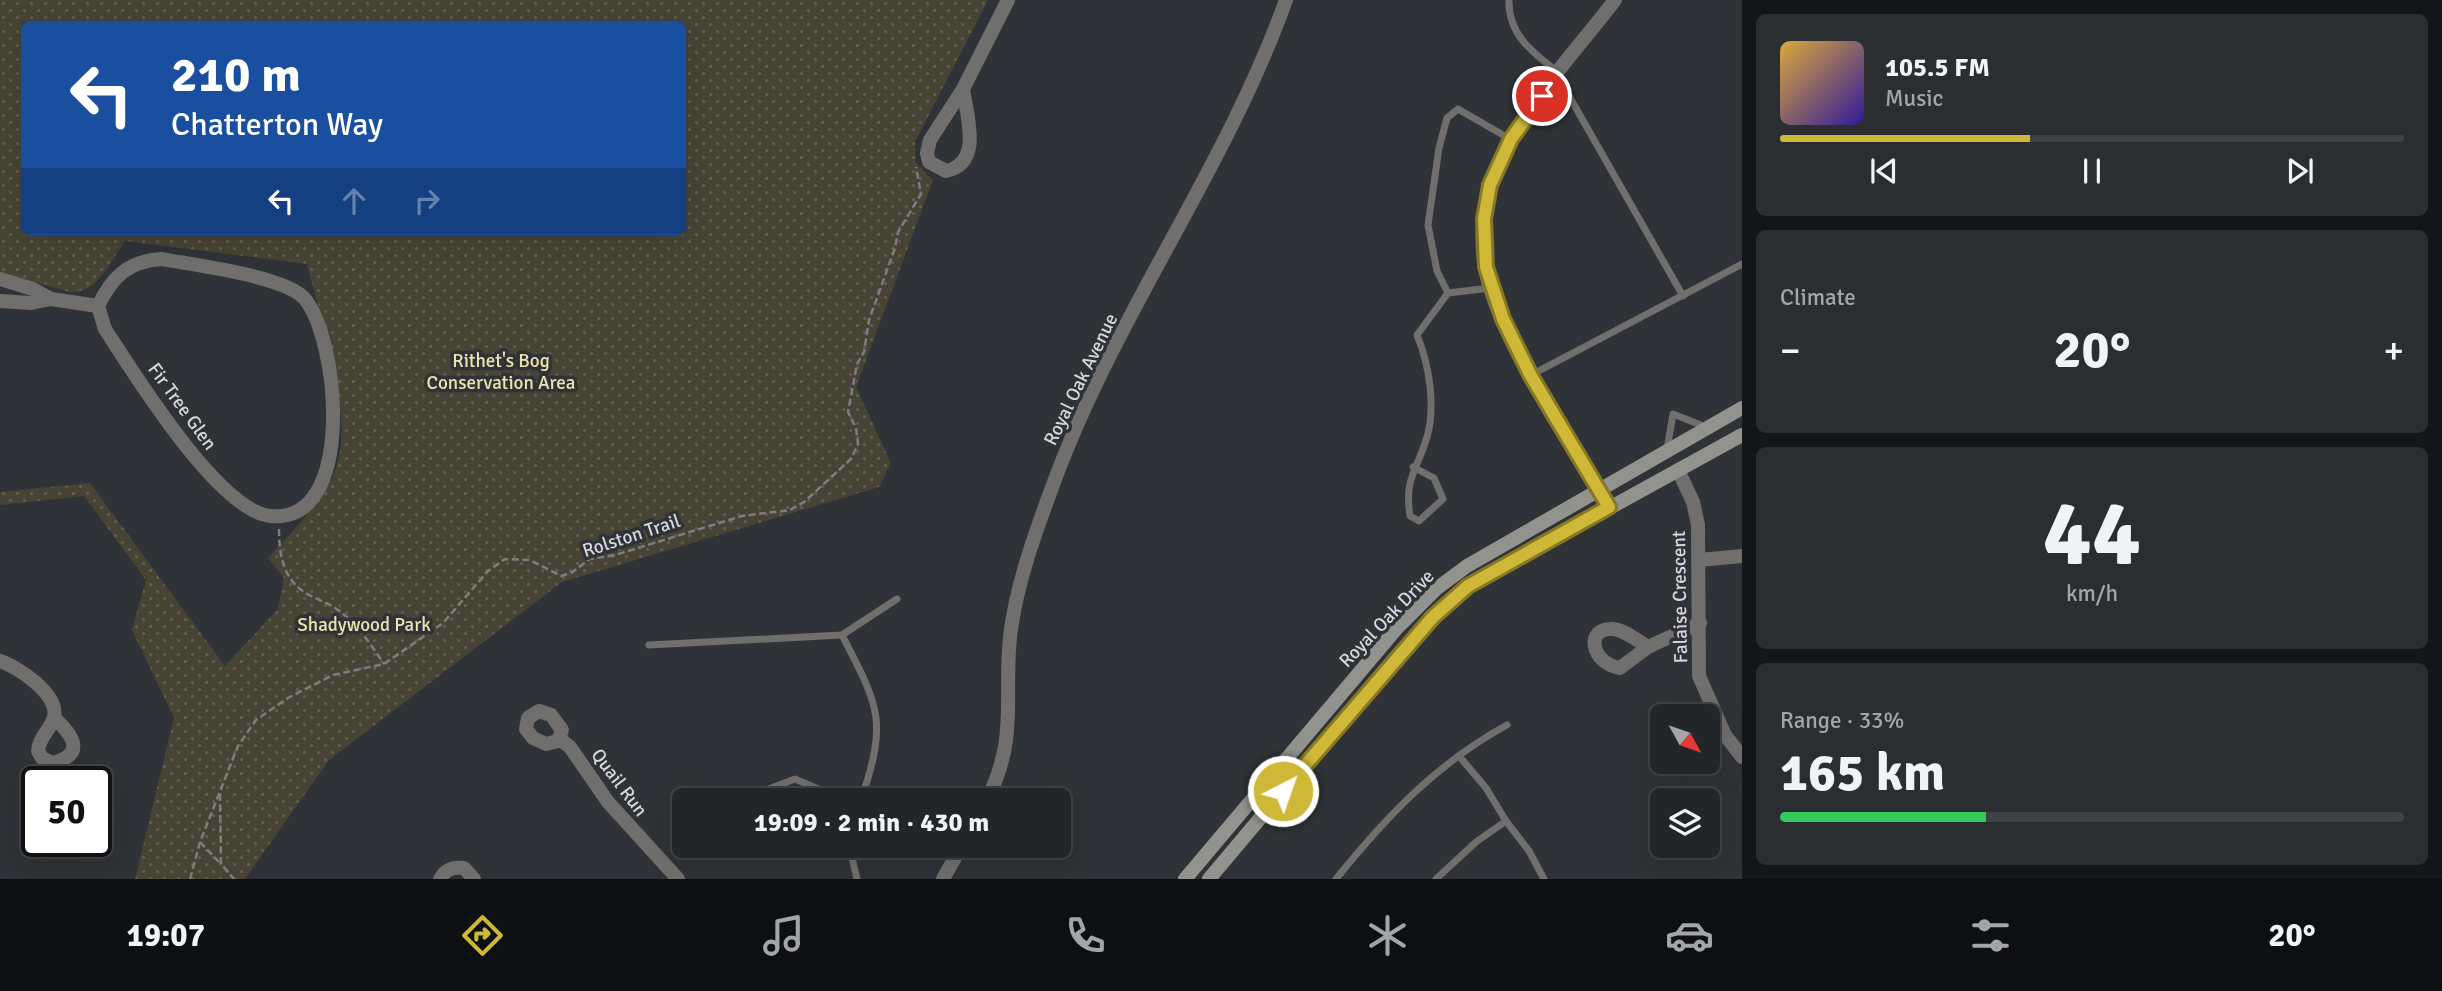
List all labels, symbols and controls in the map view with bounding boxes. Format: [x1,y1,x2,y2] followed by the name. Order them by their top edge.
[171,45,301,105] text: 210 m
[56,49,147,140] icon: left
[1885,52,1990,84] text: 105.5 FM
[1512,66,1572,126] pin
[1523,77,1561,115] icon: arrive
[1885,84,1943,113] text: Music
[171,105,383,144] text: Chatterton Way
[1865,152,1903,190] icon: previous
[2073,152,2111,190] icon: pause
[2281,152,2319,190] icon: next
[262,182,300,220] icon: left
[335,182,373,220] icon: ahead
[408,182,446,220] icon: right
[1780,283,1856,312] text: Climate
[1039,310,1123,449] street label: Royal Oak Avenue
[2054,318,2130,382] text: 20°
[1780,327,1801,374] text: −
[2383,327,2404,374] text: +
[427,349,575,395] park label: Rithet's Bog Conservation Area
[143,358,222,455] street label: Fir Tree Glen
[2043,477,2141,590] text: 44
[579,509,683,563] street label: Rolston Trail
[1667,530,1693,664] street label: Falaise Crescent
[1334,565,1439,673] street label: Royal Oak Drive
[2066,579,2118,608] text: km/h
[297,613,431,637] park label: Shadywood Park
[1650,704,1720,774] north arrow
[1650,704,1720,858] map controls
[1780,706,1904,735] text: Range · 33%
[1780,741,1945,805] text: 165 km
[586,744,653,821] street label: Quail Run
[1246,754,1320,828] position arrow
[21,766,112,857] speed limit sign: 50
[1650,788,1720,858] button: layers
[754,807,989,839] text: 19:09 · 2 min · 430 m
[458,911,507,960] icon: directions
[759,911,808,960] icon: music
[1061,911,1110,960] icon: phone
[1363,911,1412,960] icon: climate
[1665,911,1714,960] icon: car
[1966,911,2015,960] icon: filters
[126,916,205,955] text: 19:07
[2268,916,2316,955] text: 20°

